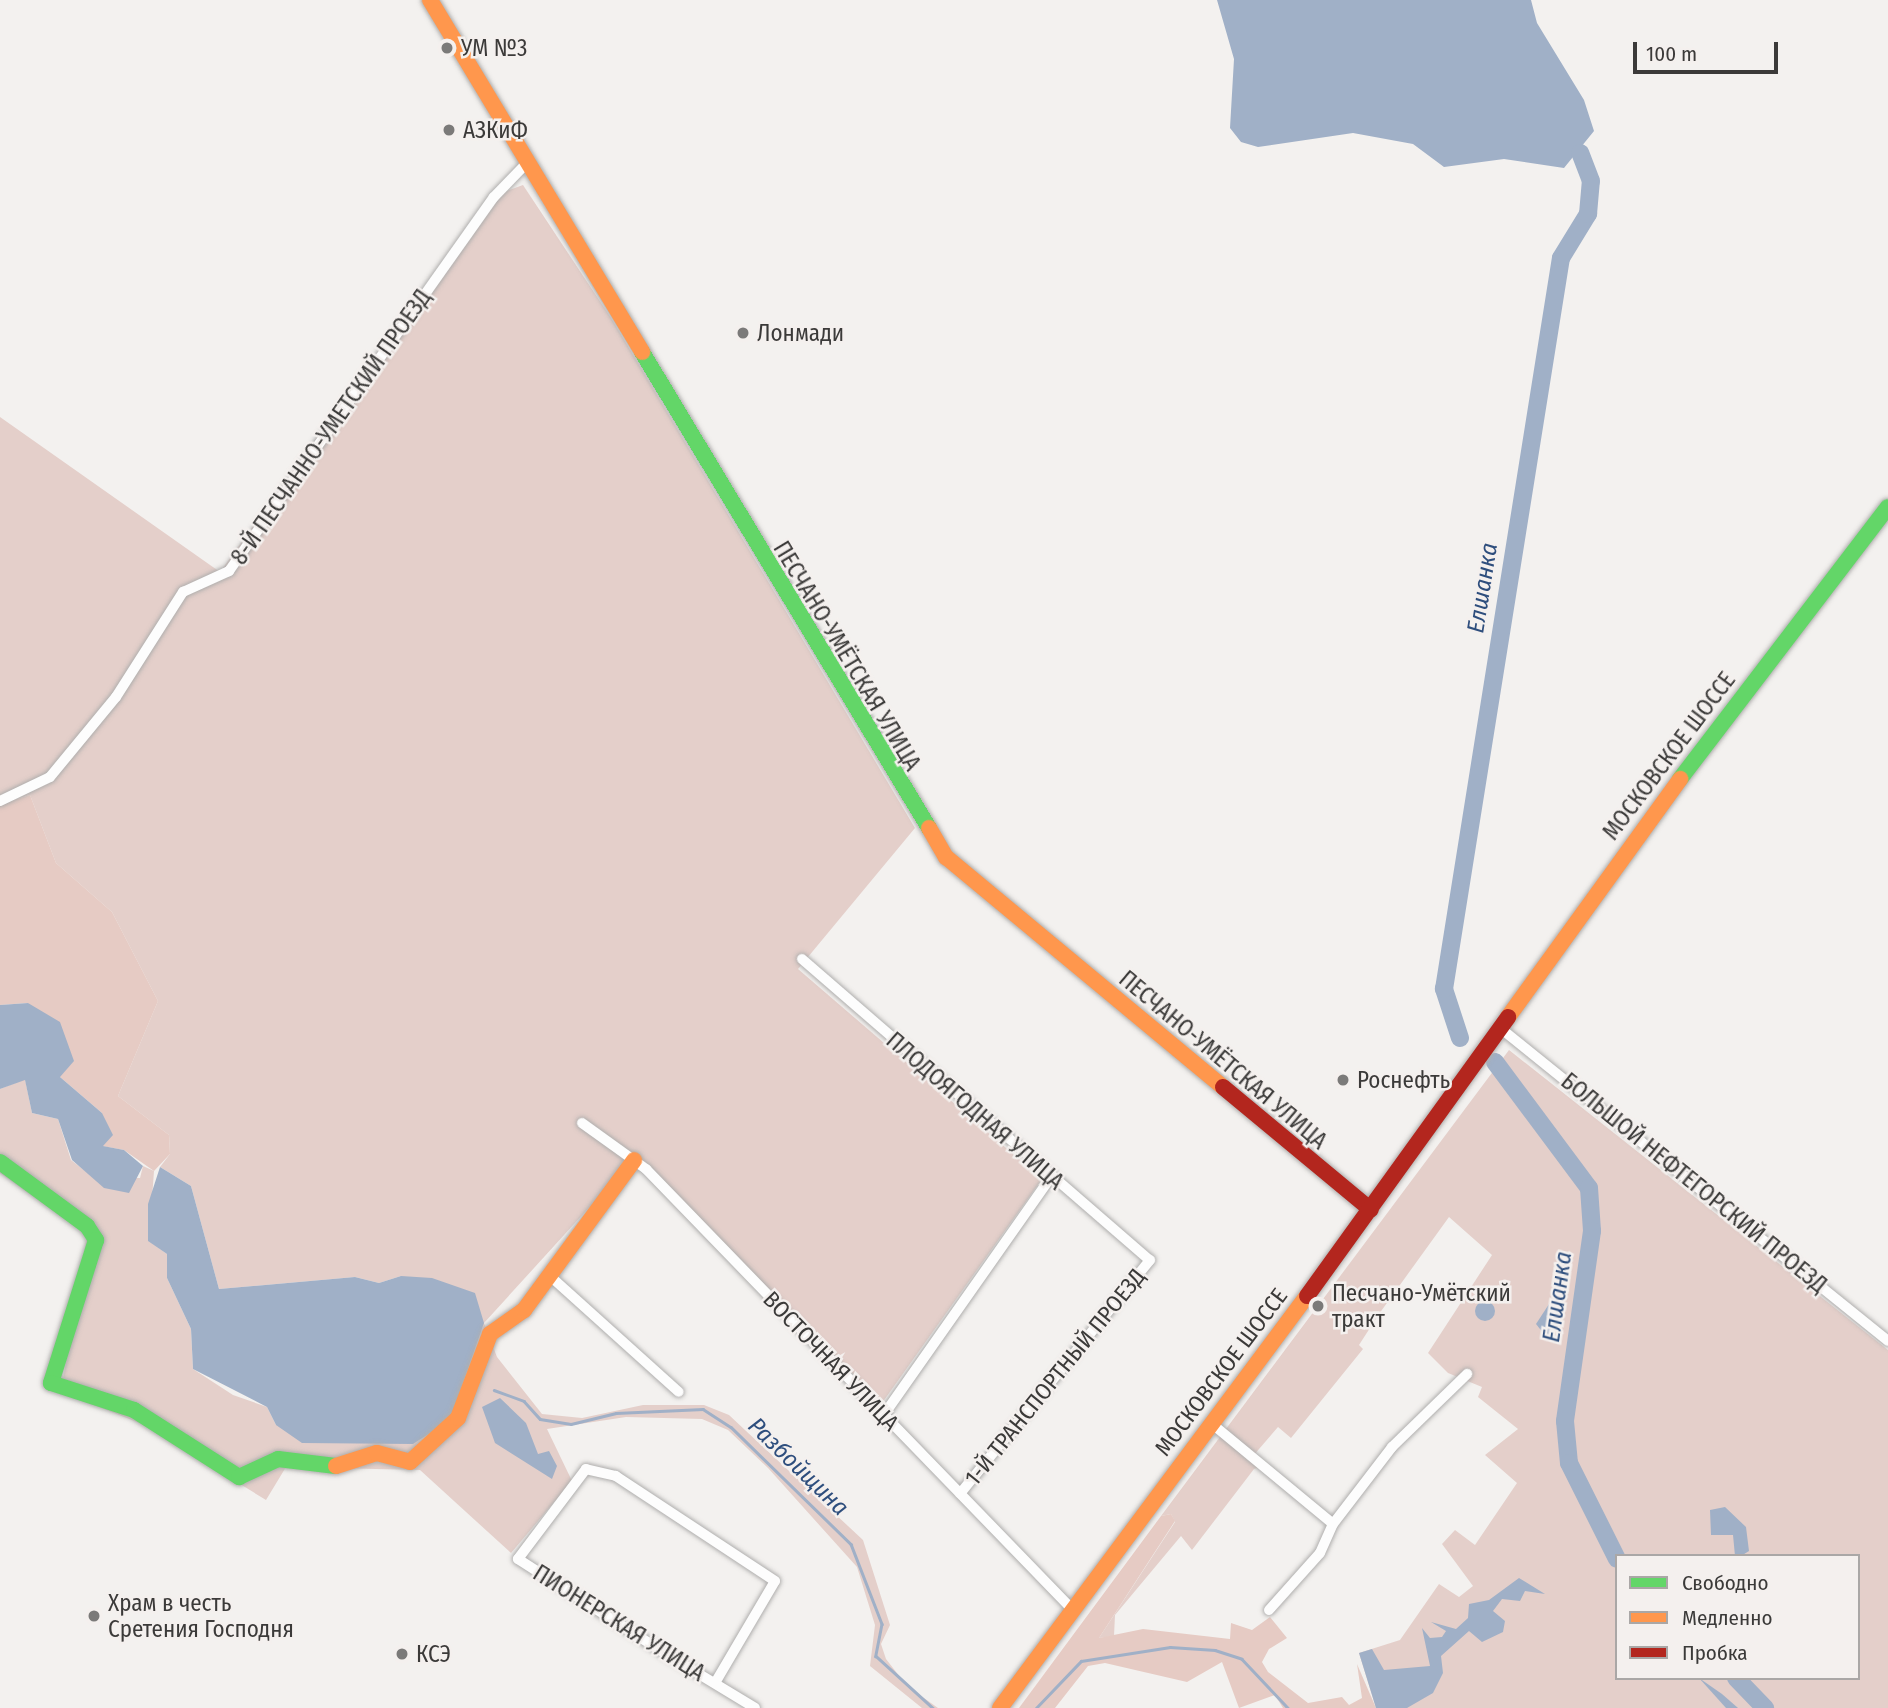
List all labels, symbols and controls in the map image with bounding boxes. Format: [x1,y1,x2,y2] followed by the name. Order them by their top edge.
[1636,28,1781,72] scale bar
[461,34,527,62] place label: УМ №3
[439,40,455,56] marker: УМ №3
[1646,41,1697,67] text: 100 m
[463,116,528,144] place label: АЗКиФ
[441,122,457,138] marker: АЗКиФ
[225,284,437,570] street label: 8-Й ПЕСЧАННО-УМЕТСКИЙ ПРОЕЗД
[757,319,844,347] place label: Лонмади
[735,325,751,341] marker: Лонмади
[768,536,926,776] street label: ПЕСЧАНО-УМЁТСКАЯ УЛИЦА
[1462,541,1504,635] water label: Елшанка
[1597,667,1741,845] street label: МОСКОВСКОЕ ШОССЕ
[1114,965,1332,1155] street label: ПЕСЧАНО-УМЁТСКАЯ УЛИЦА
[881,1026,1069,1196] street label: ПЛОДОЯГОДНАЯ УЛИЦА
[1357,1066,1450,1094] place label: Роснефть
[1556,1067,1832,1299] street label: БОЛЬШОЙ НЕФТЕГОРСКИЙ ПРОЕЗД
[1335,1072,1351,1088] marker: Роснефть
[1537,1250,1579,1344] water label: Елшанка
[959,1263,1151,1491] street label: 1-Й ТРАНСПОРТНЫЙ ПРОЕЗД
[1332,1279,1511,1333] place label: Песчано-Умётский тракт
[1149,1283,1293,1461] street label: МОСКОВСКОЕ ШОССЕ
[757,1285,905,1437] street label: ВОСТОЧНАЯ УЛИЦА
[1310,1298,1326,1314] marker: Песчано-Умётский тракт
[742,1412,854,1522] water label: Разбойщина
[1615,1554,1860,1680] legend
[528,1559,710,1687] street label: ПИОНЕРСКАЯ УЛИЦА
[1682,1570,1768,1596] text: Свободно
[108,1589,294,1643] place label: Храм в честь Сретения Господня
[1682,1605,1772,1631] text: Медленно
[86,1608,102,1624] marker: Храм в честь Сретения Господня
[416,1640,451,1668] place label: КСЭ
[1682,1640,1748,1666] text: Пробка
[394,1646,410,1662] marker: КСЭ

